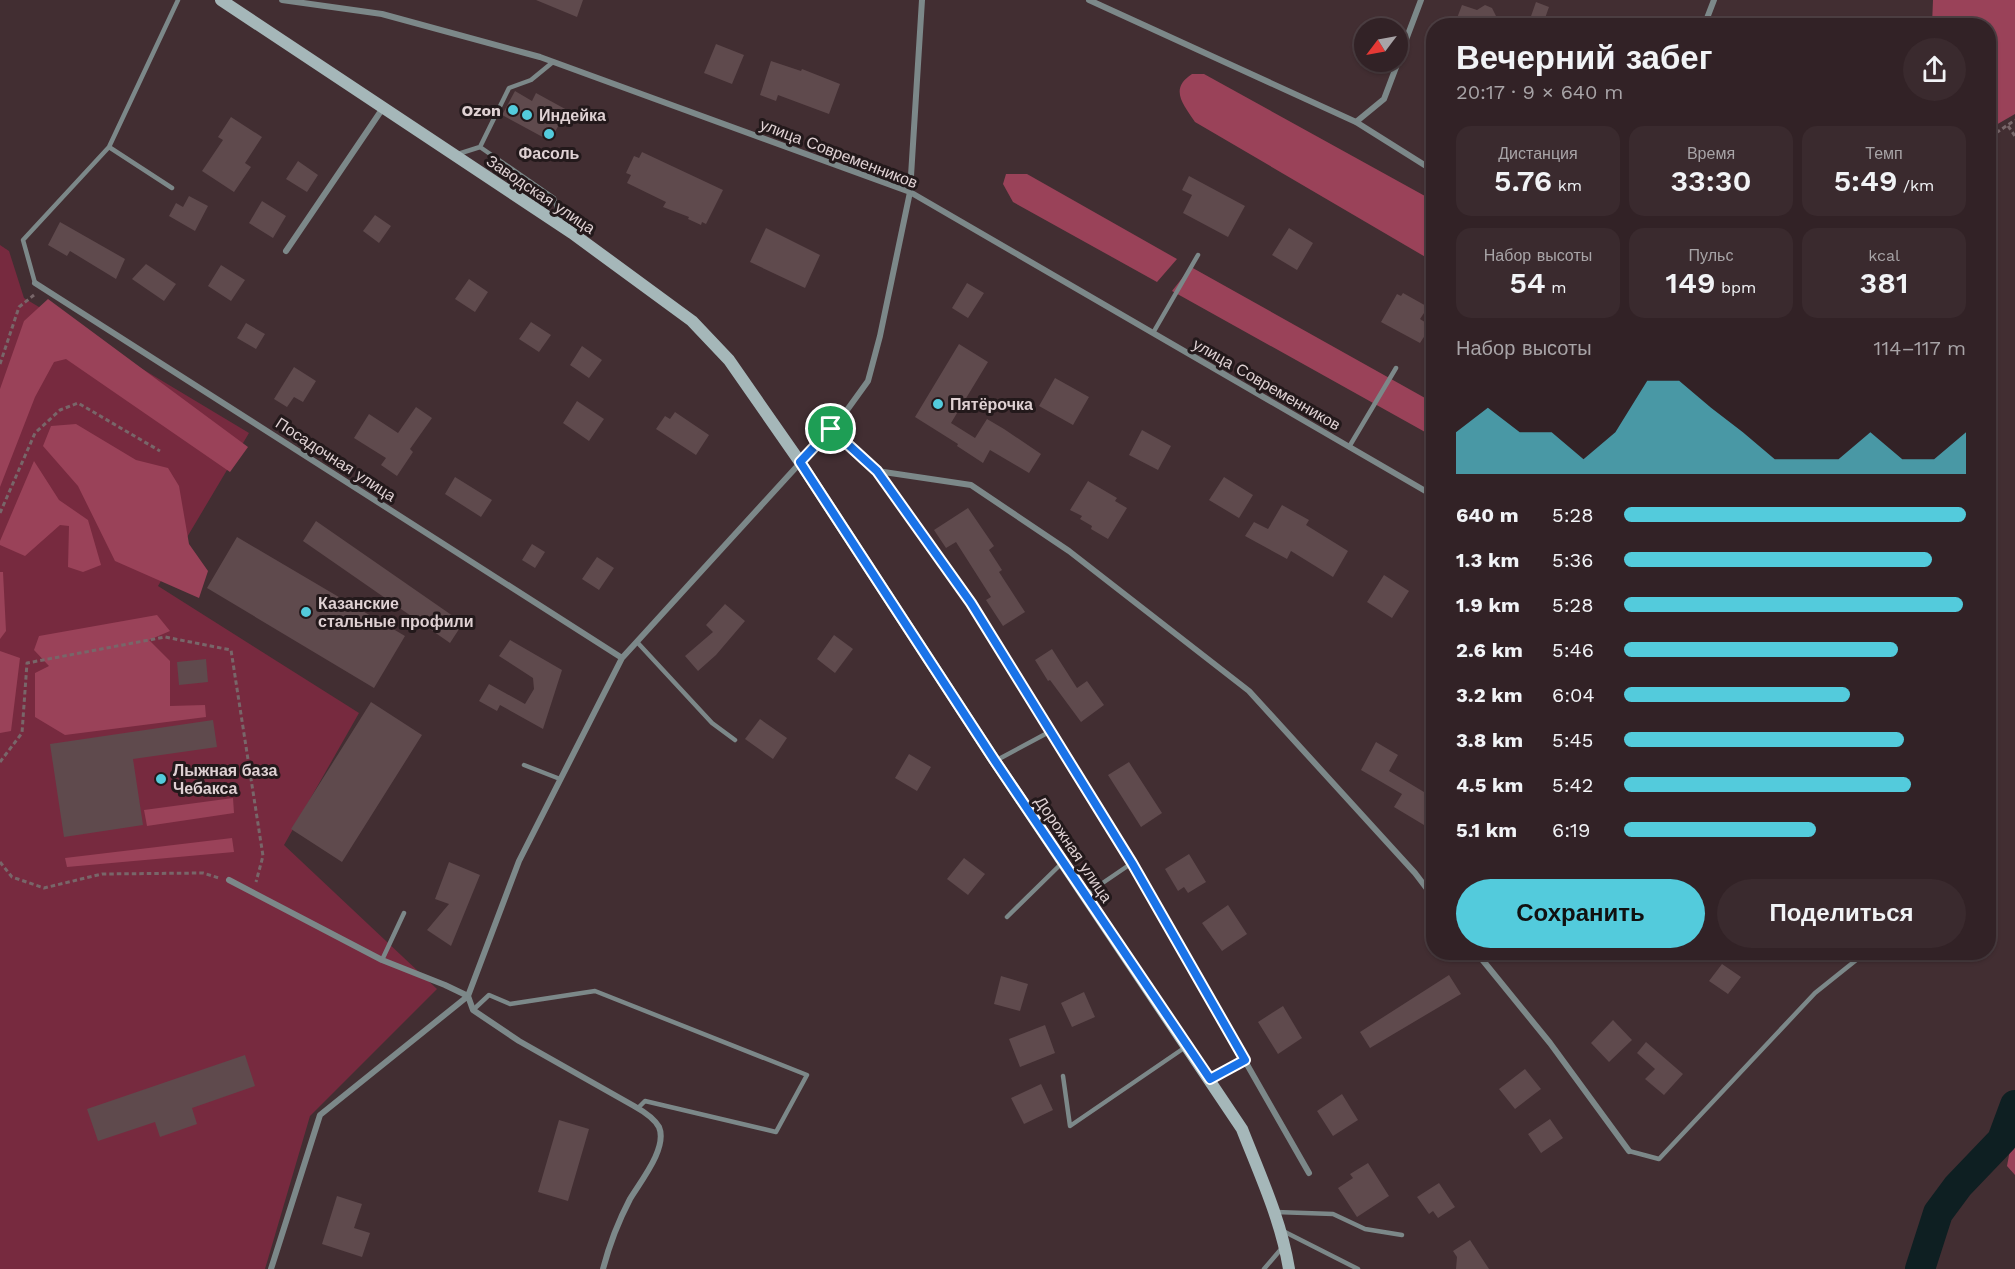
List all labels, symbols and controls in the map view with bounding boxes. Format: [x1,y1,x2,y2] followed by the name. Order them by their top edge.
[1354,18,1408,72] north arrow
[1354,18,1408,72] map controls
[1456,38,1712,77] text: Вечерний забег
[1903,38,1966,101] button: share
[1456,80,1623,104] text: 20:17 · 9 × 640 m
[462,101,501,120] place label: Ozon
[506,103,520,117] marker: Ozon
[539,106,606,125] place label: Индейка
[520,108,534,122] marker: Индейка
[757,115,920,192] street label: улица Современников
[542,127,556,141] marker: Фасоль
[519,144,580,163] place label: Фасоль
[1498,144,1578,163] text: Дистанция
[1687,144,1735,163] text: Время
[1865,144,1903,163] text: Темп
[483,151,599,238] street label: Заводская улица
[1494,163,1552,198] text: 5.76
[1670,163,1752,198] text: 33:30
[1834,163,1898,198] text: 5:49
[1552,176,1582,195] text: km
[1898,176,1934,195] text: /km
[1484,246,1592,265] text: Набор высоты
[1689,246,1733,265] text: Пульс
[1868,246,1900,265] text: kcal
[1509,265,1546,300] text: 54
[1666,265,1716,300] text: 149
[1860,265,1908,300] text: 381
[1546,278,1567,297] text: m
[1716,278,1756,297] text: bpm
[1190,334,1344,434] street label: улица Современников
[1456,336,1592,360] text: Набор высоты
[1874,336,1966,360] text: 114–117 m
[950,395,1033,414] place label: Пятёрочка
[931,397,945,411] marker: Пятёрочка
[805,403,856,454] pin
[814,412,847,445] icon: arrive
[272,414,399,505] street label: Посадочная улица
[1456,503,1519,527] text: 640 m
[1552,503,1594,527] text: 5:28
[1456,548,1519,572] text: 1.3 km
[1552,548,1593,572] text: 5:36
[1456,593,1520,617] text: 1.9 km
[1552,593,1594,617] text: 5:28
[318,594,473,631] place label: Казанские стальные профили
[299,605,313,619] marker: Казанские стальные профили
[1456,638,1523,662] text: 2.6 km
[1552,638,1594,662] text: 5:46
[1456,683,1523,707] text: 3.2 km
[1552,683,1595,707] text: 6:04
[1456,728,1523,752] text: 3.8 km
[1552,728,1593,752] text: 5:45
[173,761,277,798] place label: Лыжная база Чебакса
[154,772,168,786] marker: Лыжная база Чебакса
[1456,773,1523,797] text: 4.5 km
[1552,773,1593,797] text: 5:42
[1031,793,1116,906] street label: Дорожная улица
[1456,818,1517,842] text: 5.1 km
[1552,818,1590,842] text: 6:19
[1456,879,1705,948] button: Сохранить
[1717,879,1966,948] button: Поделиться

